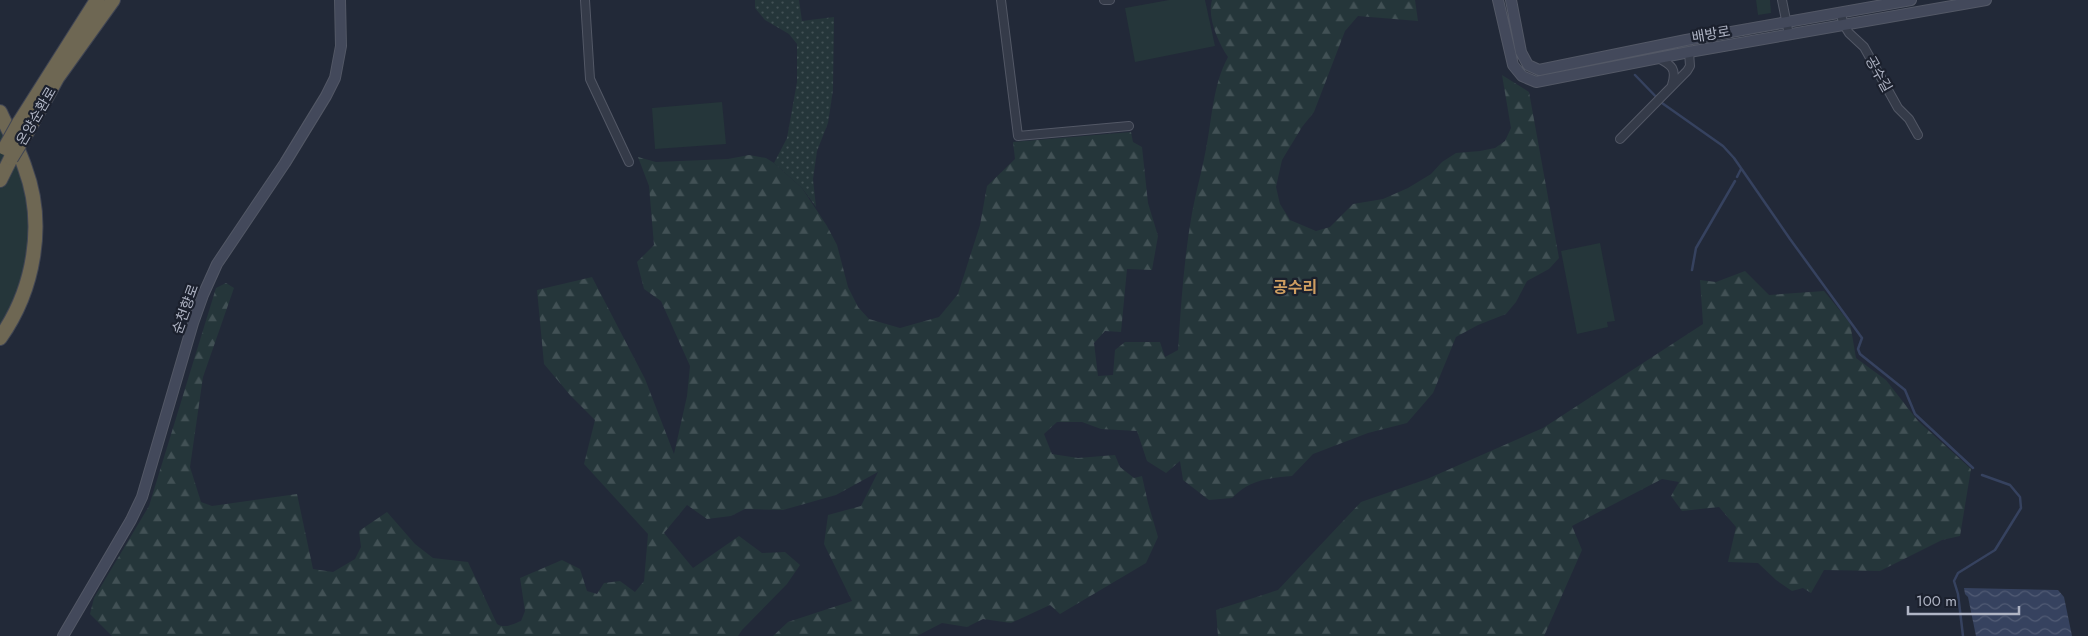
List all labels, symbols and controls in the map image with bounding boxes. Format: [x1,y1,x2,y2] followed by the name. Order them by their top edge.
[1690,21,1732,47] street label: 배방로
[1861,52,1897,96] street label: 공수길
[11,83,61,149] street label: 온양순환로
[1273,276,1317,299] district label: 공수리
[167,281,203,337] street label: 순천향로
[1908,584,2019,616] scale bar
[1916,590,1957,612] text: 100 m

